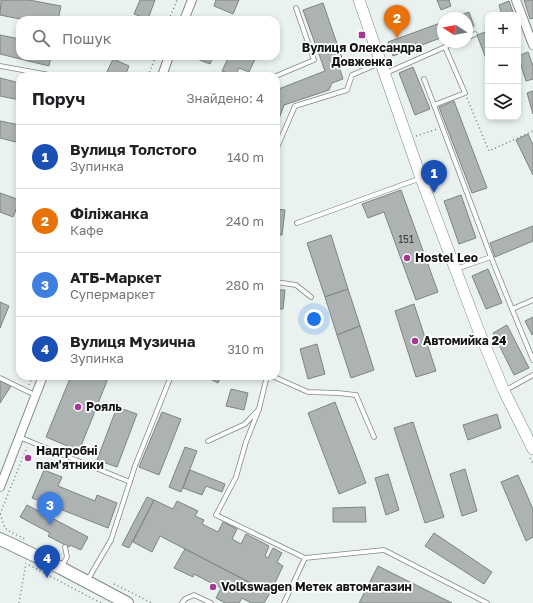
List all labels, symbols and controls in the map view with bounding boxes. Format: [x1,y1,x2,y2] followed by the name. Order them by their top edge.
[384,5,410,38] pin: 2
[437,12,473,48] north arrow
[485,12,521,120] map controls
[485,12,521,48] button: +
[16,16,280,60] search box
[30,27,52,49] icon: search
[62,29,111,47] text: Пошук
[357,30,367,40] marker: Вулиця Олександра Довженка
[302,40,422,69] place label: Вулиця Олександра Довженка
[485,48,521,84] button: −
[485,84,521,120] button: layers
[32,88,85,109] text: Поруч
[186,90,264,106] text: Знайдено: 4
[70,140,197,158] text: Вулиця Толстого
[42,149,48,165] text: 1
[227,149,264,165] text: 140 m
[70,158,124,174] text: Зупинка
[421,160,447,193] pin: 1
[70,204,148,222] text: Філіжанка
[41,213,49,229] text: 2
[226,213,264,229] text: 240 m
[70,222,103,238] text: Кафе
[398,233,414,245] house number: 151
[415,250,478,265] place label: Hostel Leo
[402,253,412,263] marker: Hostel Leo
[70,268,161,286] text: АТБ-Маркет
[41,277,49,293] text: 3
[226,277,264,293] text: 280 m
[70,286,155,302] text: Супермаркет
[304,309,324,329] your location
[70,332,195,350] text: Вулиця Музична
[423,333,507,348] place label: Автомийка 24
[410,336,420,346] marker: Автомийка 24
[41,341,49,357] text: 4
[227,341,264,357] text: 310 m
[70,350,124,366] text: Зупинка
[86,399,122,414] place label: Рояль
[73,402,83,412] marker: Рояль
[36,443,104,472] place label: Надгробні пам'ятники
[23,453,33,463] marker: Надгробні пам'ятники
[37,492,63,525] pin: 3
[34,545,60,578] pin: 4
[221,579,412,594] place label: Volkswagen Метек автомагазин
[208,582,218,592] marker: Volkswagen Метек автомагазин

